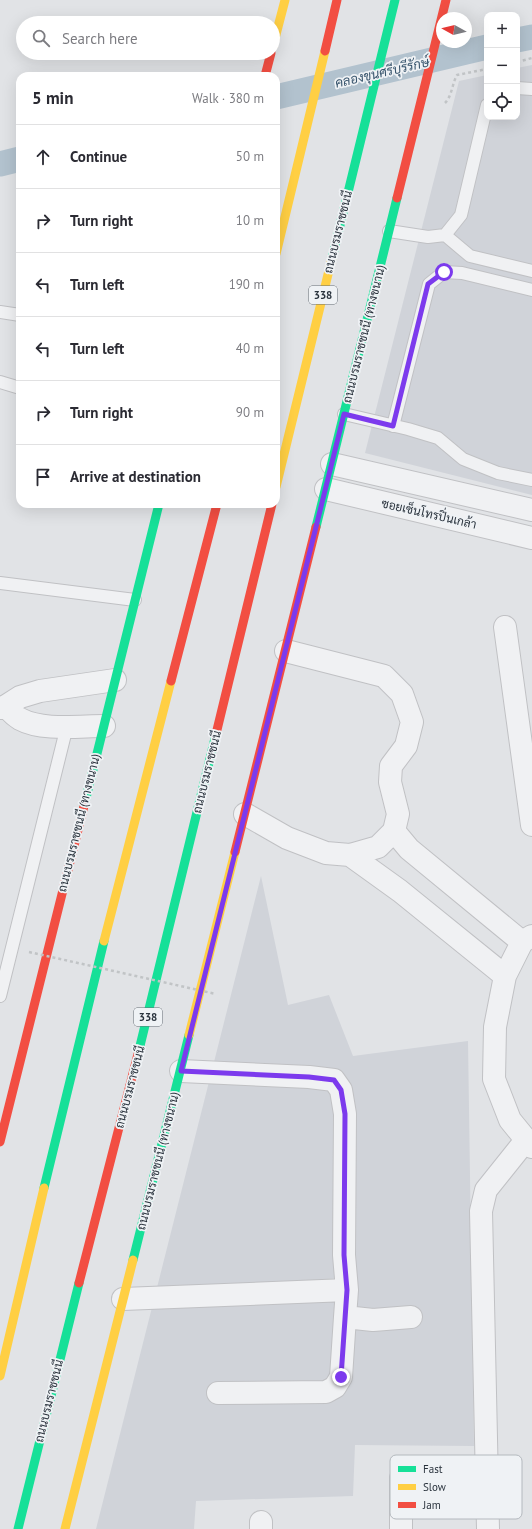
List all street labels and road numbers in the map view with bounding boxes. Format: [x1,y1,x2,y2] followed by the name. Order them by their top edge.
[320,189,355,275] street label: ถนนบรมราชชนนี
[339,263,388,405] street label: ถนนบรมราชชนนี (ทางขนาน)
[309,286,337,304] road number: 338
[380,493,479,532] street label: ซอยเซ็นโทรปิ่นเกล้า
[189,729,224,815] street label: ถนนบรมราชชนนี
[54,752,103,894] street label: ถนนบรมราชชนนี (ทางขนาน)
[134,1008,162,1026] road number: 338
[111,1044,148,1130] street label: ถนนบรมราชชนนี
[133,1090,182,1232] street label: ถนนบรมราชชนนี (ทางขนาน)
[31,1358,66,1444] street label: ถนนบรมราชชนนี

